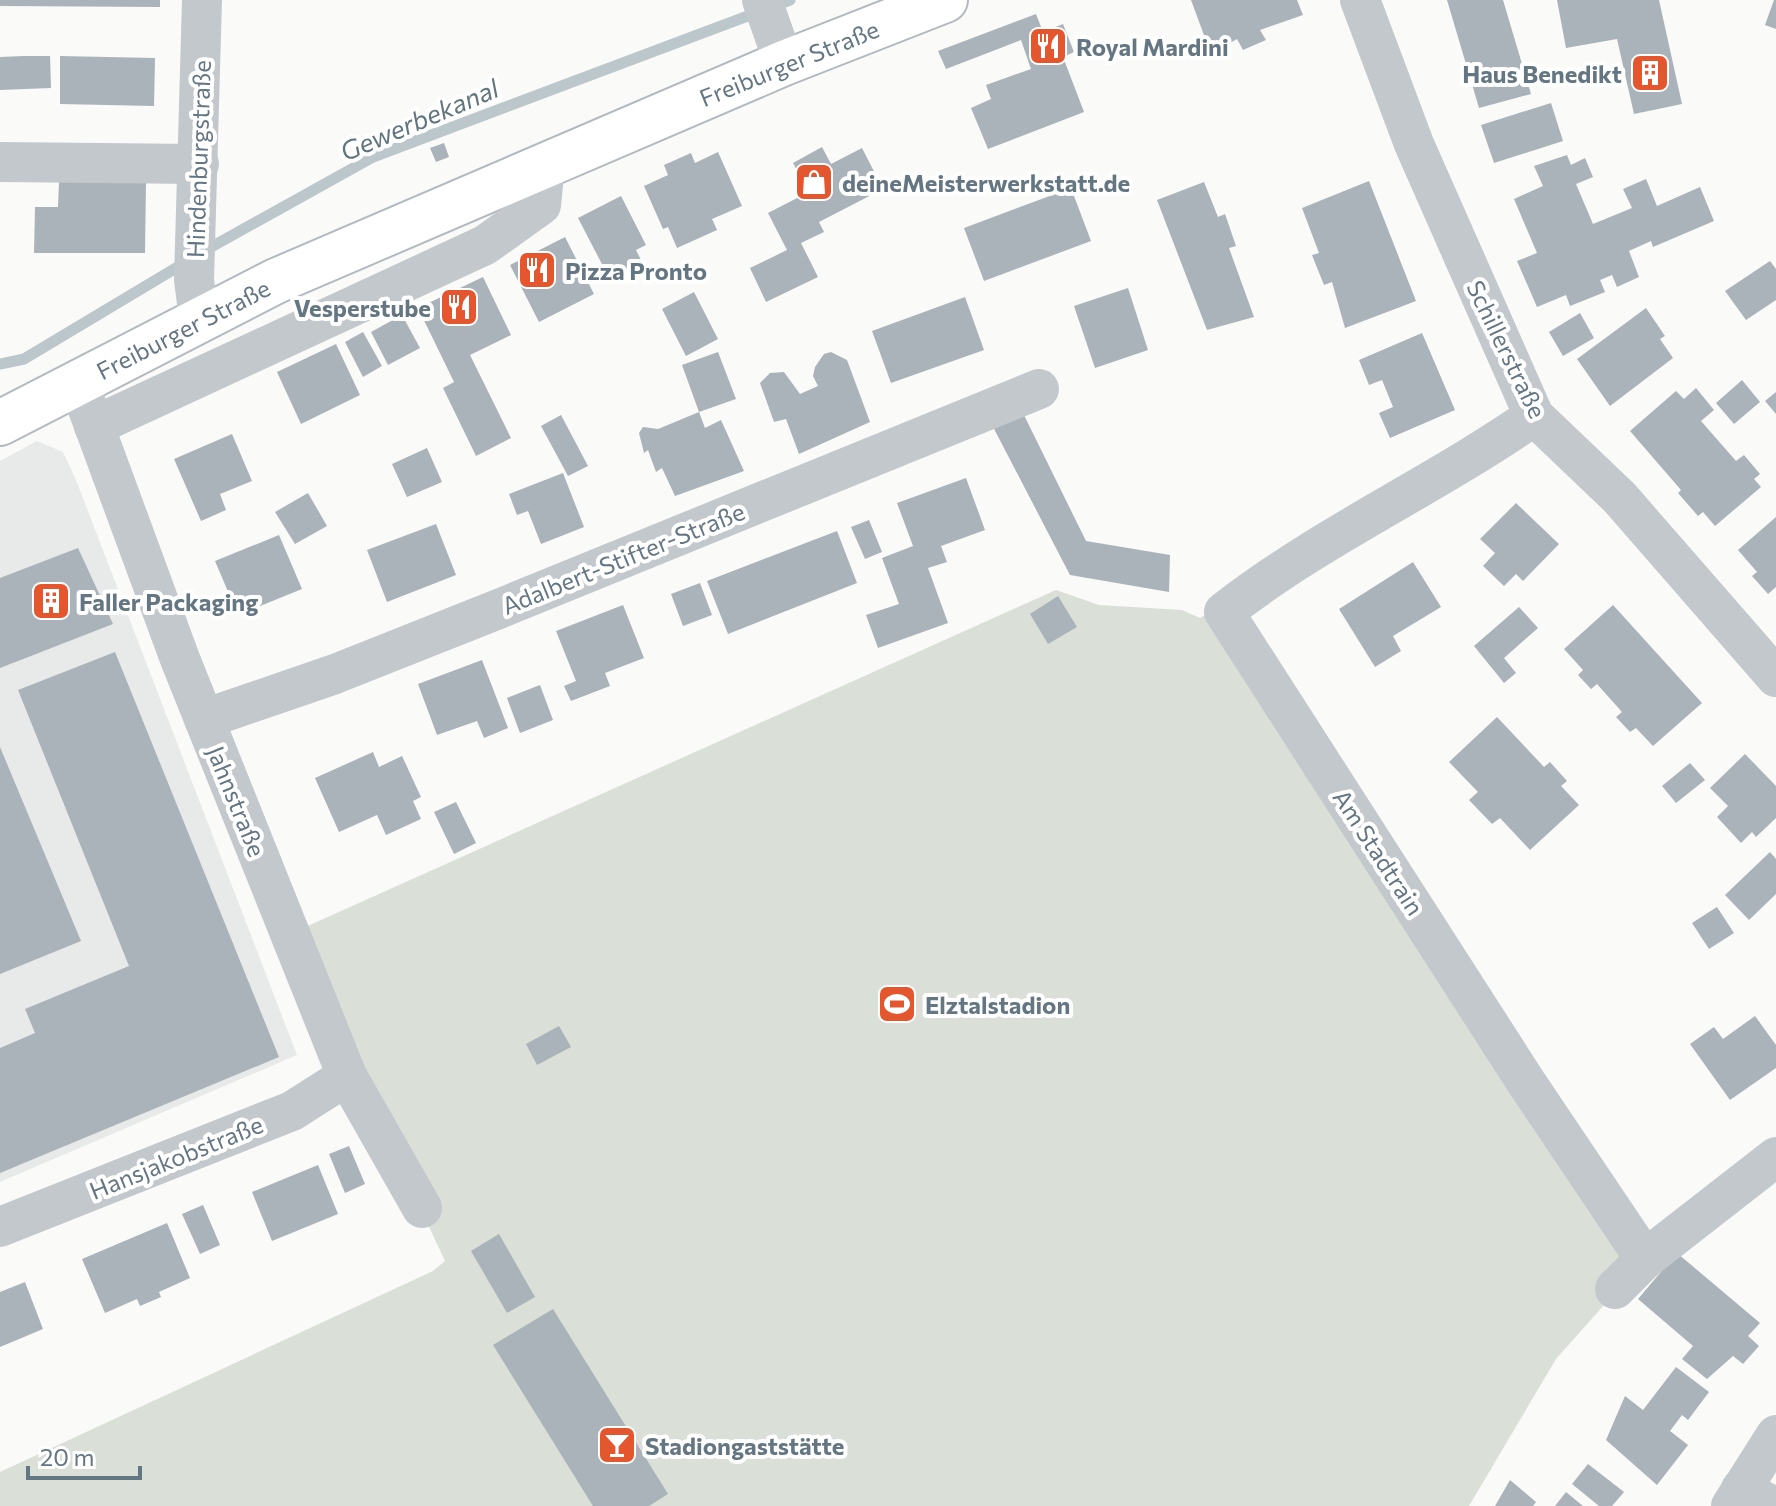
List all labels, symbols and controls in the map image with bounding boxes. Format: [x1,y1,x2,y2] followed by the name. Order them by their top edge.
[695,14,883,112] street label: Freiburger Straße
[1027,25,1069,67] restaurant icon: Royal Mardini
[1076,32,1229,61] place label: Royal Mardini
[1629,52,1671,94] building icon: Haus Benedikt
[180,59,216,259] street label: Hindenburgstraße
[1462,59,1622,88] place label: Haus Benedikt
[335,71,504,166] water label: Gewerbekanal
[793,161,835,203] shop icon: deineMeisterwerkstatt.de
[842,168,1130,197] place label: deineMeisterwerkstatt.de
[516,249,558,291] restaurant icon: Pizza Pronto
[565,256,707,285] place label: Pizza Pronto
[91,273,275,385] street label: Freiburger Straße
[1461,275,1553,423] street label: Schillerstraße
[438,286,480,328] restaurant icon: Vesperstube
[294,293,431,322] place label: Vesperstube
[497,496,749,620] street label: Adalbert-Stifter-Straße
[30,580,72,622] building icon: Faller Packaging
[79,587,258,616] place label: Faller Packaging
[202,741,272,861] street label: Jahnstraße
[1328,784,1430,920] street label: Am Stadtrain
[876,983,918,1025] sports icon: Elztalstadion
[925,990,1070,1019] place label: Elztalstadion
[85,1109,267,1205] street label: Hansjakobstraße
[596,1424,638,1466] bar icon: Stadiongaststätte
[28,1430,140,1480] scale bar
[645,1431,844,1460] place label: Stadiongaststätte
[40,1442,94,1471] text: 20 m

